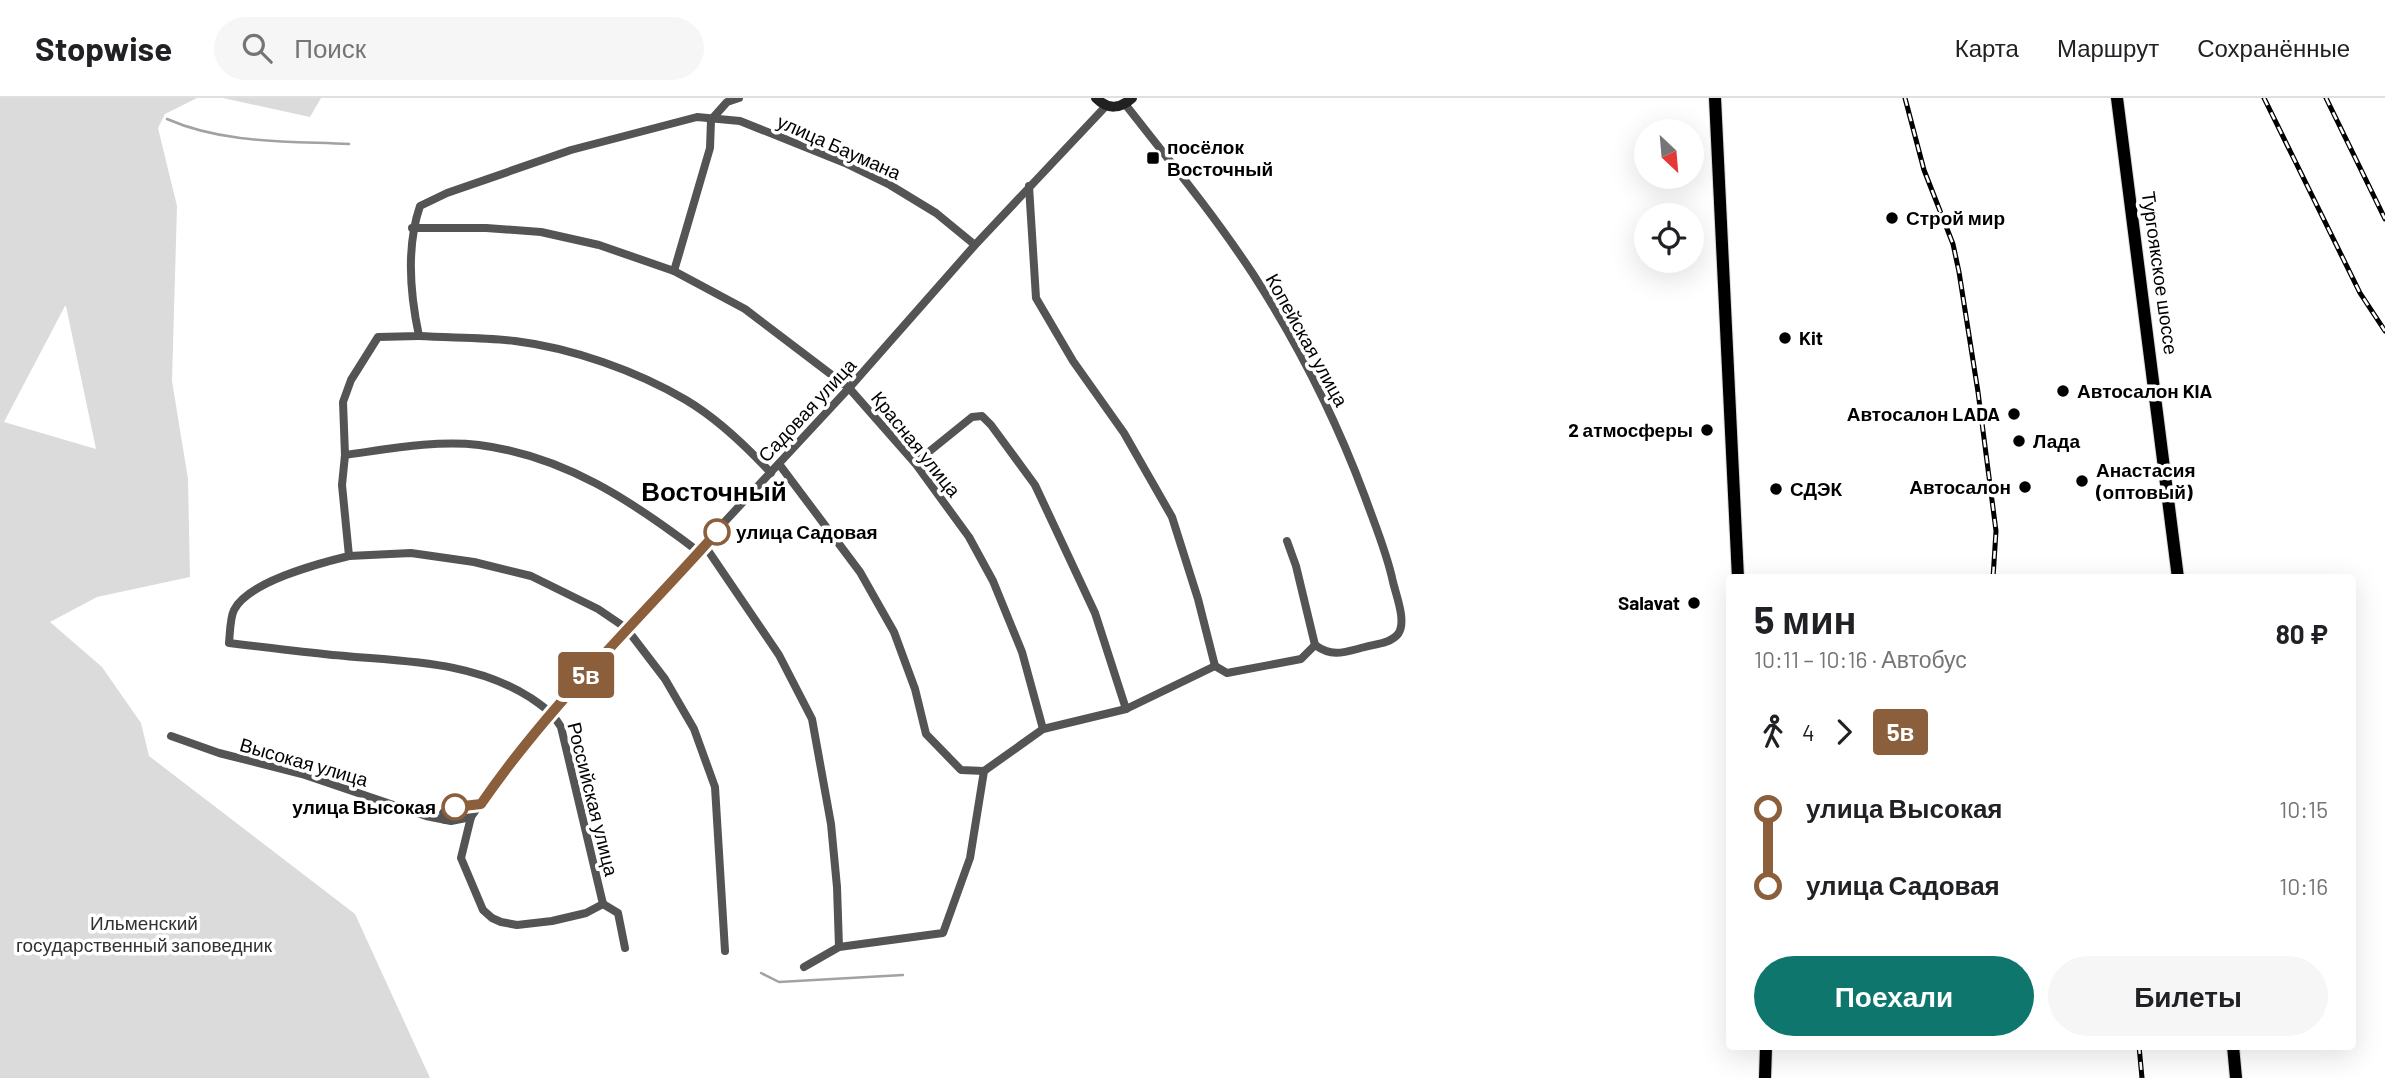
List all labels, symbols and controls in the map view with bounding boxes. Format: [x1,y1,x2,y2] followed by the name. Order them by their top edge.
[214,17,704,80] search box
[35,28,172,68] text: Stopwise
[238,29,276,67] icon: search
[294,32,366,63] text: Поиск
[1955,33,2019,62] text: Карта
[2057,33,2159,62] text: Маршрут
[2197,33,2350,62] text: Сохранённые
[774,109,905,184] street label: улица Баумана
[1634,119,1704,189] north arrow
[1634,119,1704,273] map controls
[1167,135,1273,180] place label: посёлок Восточный
[1145,150,1161,166] marker: посёлок Восточный
[2138,190,2183,356] street label: Тургоякское шоссе
[1634,203,1704,273] button: locate
[1906,206,2005,229] place label: Строй мир
[1884,210,1900,226] marker: Строй мир
[1261,269,1354,411] street label: Копейская улица
[1799,326,1823,349] place label: Kit
[1777,330,1793,346] marker: Kit
[753,353,861,466] street label: Садовая улица
[2077,379,2213,402] place label: Автосалон KIA
[2055,383,2071,399] marker: Автосалон KIA
[867,386,966,501] street label: Красная улица
[1847,402,2000,425] place label: Автосалон LADA
[2006,406,2022,422] marker: Автосалон LADA
[1568,418,1693,441] place label: 2 атмосферы
[1699,422,1715,438] marker: 2 атмосферы
[2033,429,2080,452] place label: Лада
[2011,433,2027,449] marker: Лада
[2095,458,2196,503] place label: Анастасия (оптовый)
[2074,473,2090,489] marker: Анастасия (оптовый)
[641,475,787,506] district label: Восточный
[1909,475,2011,498] place label: Автосалон
[1790,477,1843,500] place label: СДЭК
[2017,479,2033,495] marker: Автосалон
[1768,481,1784,497] marker: СДЭК
[704,519,730,545] marker: улица Садовая
[736,520,878,543] place label: улица Садовая
[1618,591,1680,614] place label: Salavat
[1686,595,1702,611] marker: Salavat
[1754,596,1857,642] text: 5 мин
[2276,618,2328,649] text: 80 ₽
[1754,645,1967,673] text: 10:11 – 10:16 · Автобус
[554,652,618,698] line badge: 5в
[572,660,600,689] text: 5в
[1754,713,1792,751] icon: walk
[1825,713,1863,751] icon: forward
[1887,717,1914,746] text: 5в
[1802,718,1815,746] text: 4
[563,720,624,879] street label: Российская улица
[237,732,371,791] street label: Высокая улица
[1806,792,2003,823] text: улица Высокая
[442,794,468,820] marker: улица Высокая
[292,795,436,818] place label: улица Высокая
[2279,795,2328,823] text: 10:15
[1806,869,2000,900] text: улица Садовая
[2279,872,2328,900] text: 10:16
[16,911,273,956] park label: Ильменский государственный заповедник
[1754,956,2034,1036] button: Поехали
[2048,956,2328,1036] button: Билеты

